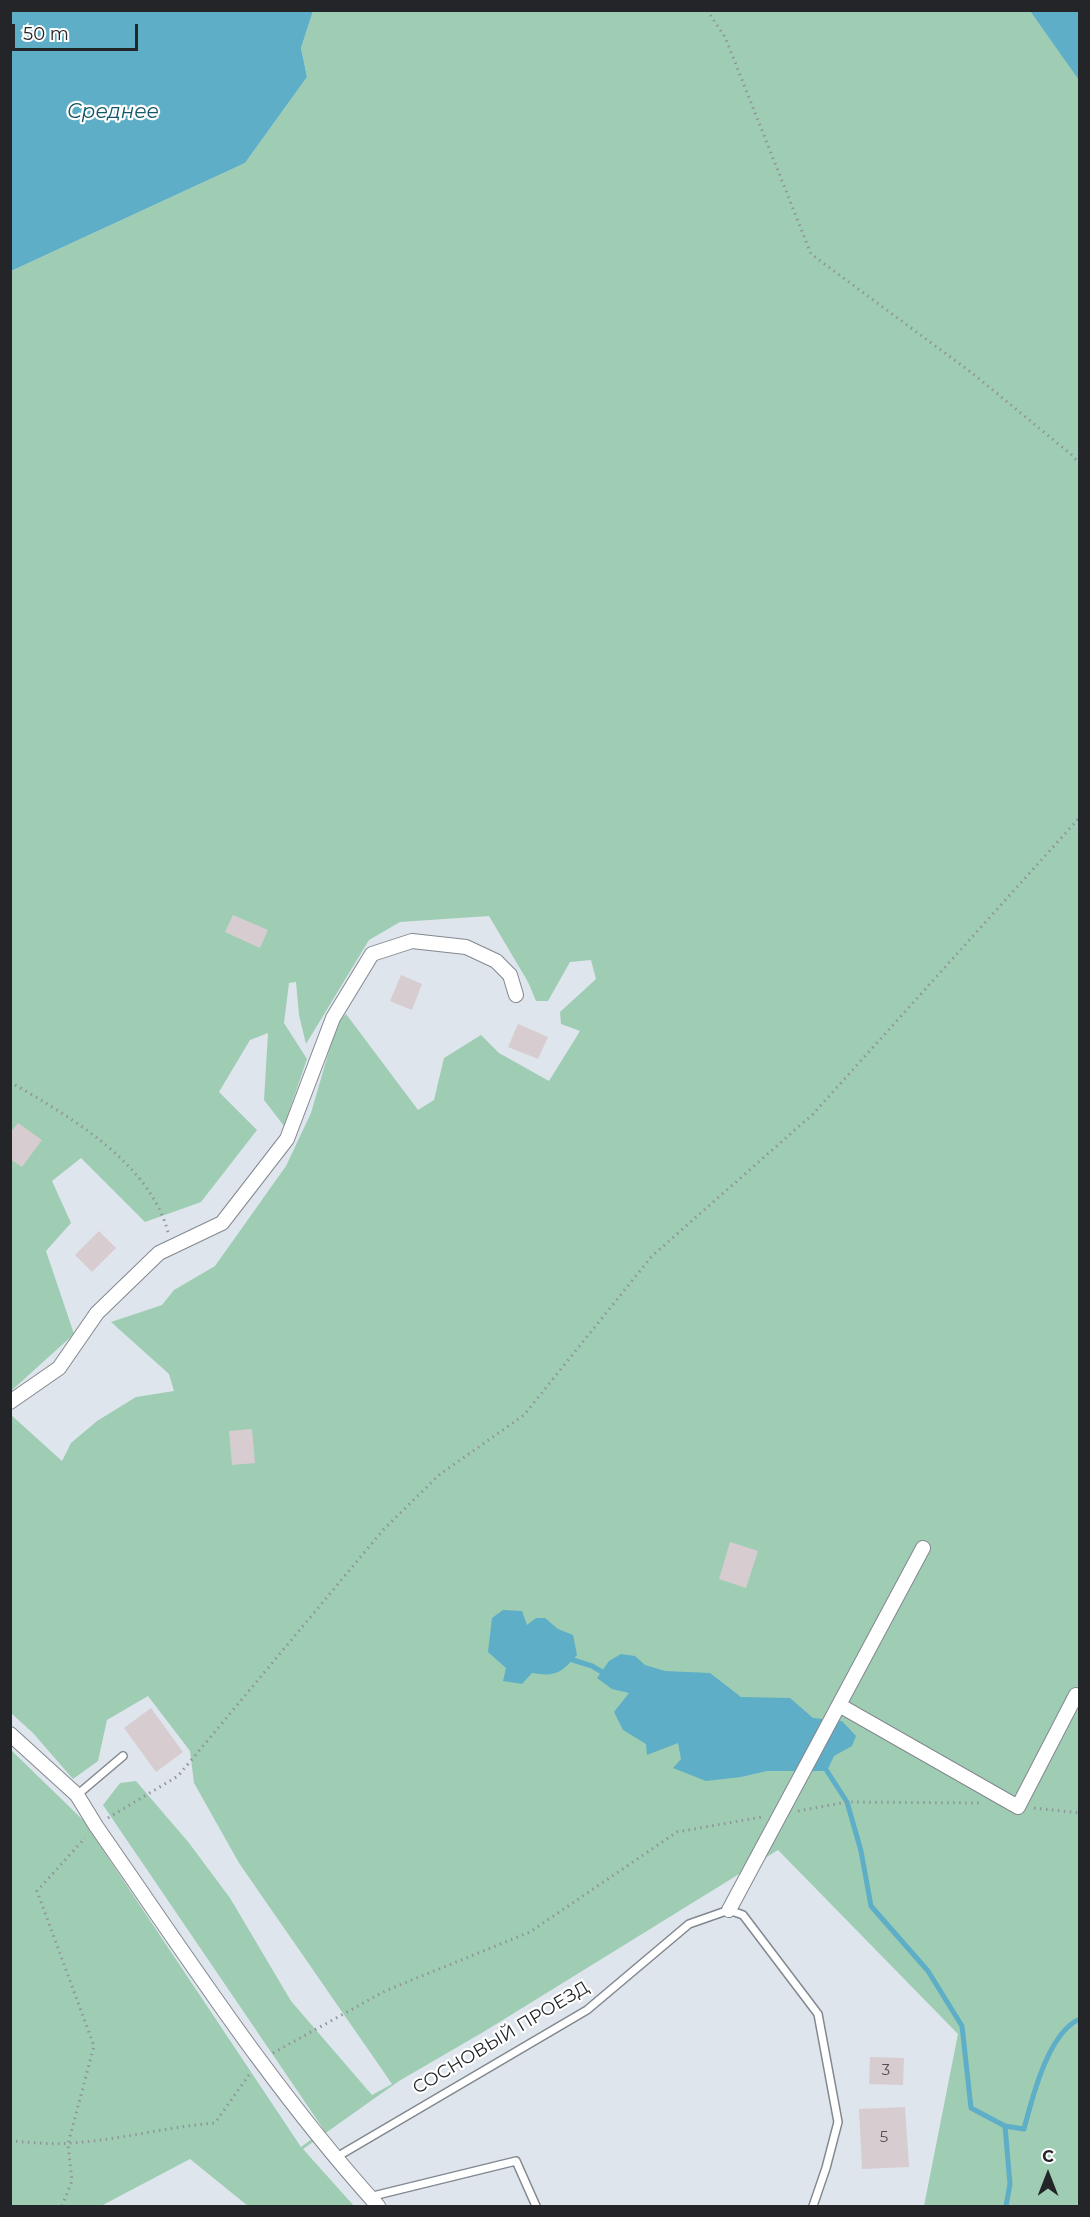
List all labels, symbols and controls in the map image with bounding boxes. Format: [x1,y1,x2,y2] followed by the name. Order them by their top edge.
[15,12,141,50] scale bar
[23,23,69,45] text: 50 m
[67,100,159,124] water label: Среднее
[409,1977,593,2099] street label: СОСНОВЫЙ ПРОЕЗД
[882,2062,890,2080] house number: 3
[880,2129,888,2147] house number: 5
[1018,2145,1078,2205] north arrow
[1042,2147,1054,2166] text: С

